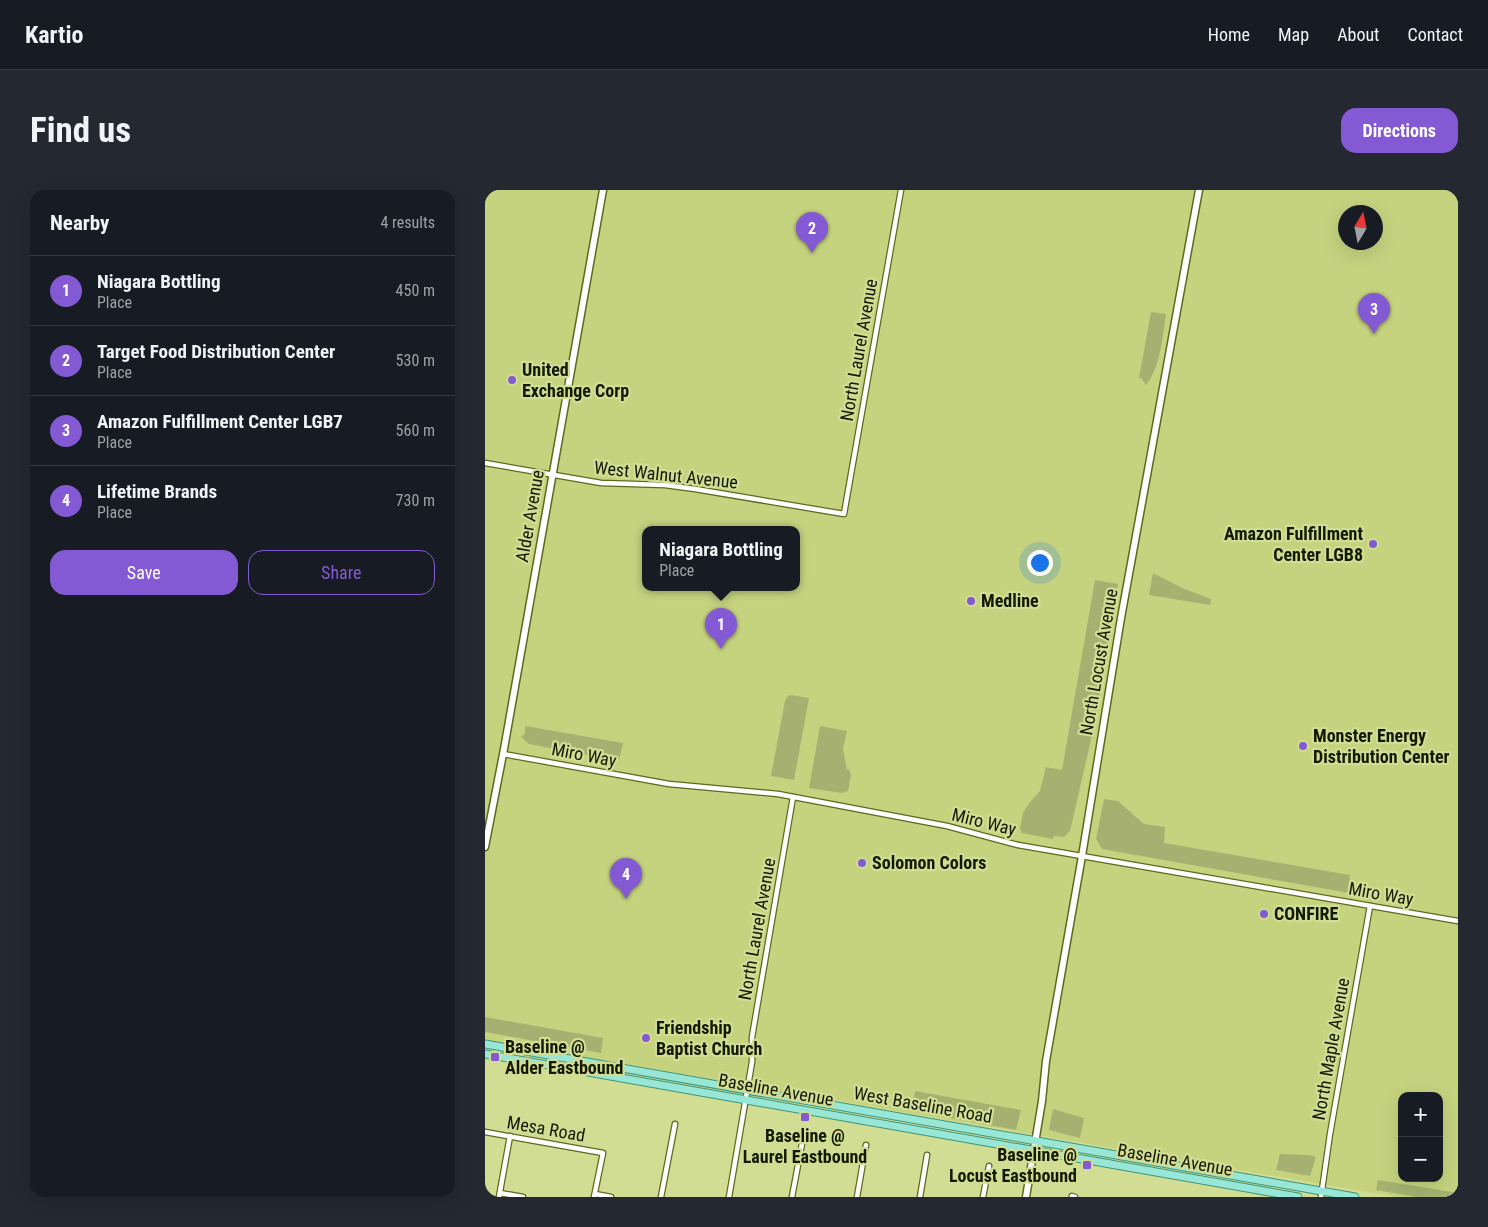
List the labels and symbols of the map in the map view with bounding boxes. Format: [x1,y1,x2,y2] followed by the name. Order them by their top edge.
[1338,205,1383,250] north arrow
[796,212,828,253] pin: 2
[836,277,881,423] street label: North Laurel Avenue
[1358,293,1390,334] pin: 3
[522,359,629,401] place label: United Exchange Corp
[506,374,518,386] marker: United Exchange Corp
[593,457,739,492] street label: West Walnut Avenue
[511,468,548,564] street label: Alder Avenue
[1224,523,1363,565] place label: Amazon Fulfillment Center LGB8
[1367,538,1379,550] marker: Amazon Fulfillment Center LGB8
[1027,550,1053,576] your location
[1075,587,1122,737] street label: North Locust Avenue
[981,590,1039,611] place label: Medline
[965,595,977,607] marker: Medline
[705,608,737,649] pin: 1
[1313,725,1450,767] place label: Monster Energy Distribution Center
[550,738,619,771] street label: Miro Way
[1297,740,1309,752] marker: Monster Energy Distribution Center
[950,803,1019,840] street label: Miro Way
[872,852,986,873] place label: Solomon Colors
[734,856,779,1002] street label: North Laurel Avenue
[856,857,868,869] marker: Solomon Colors
[610,858,642,899] pin: 4
[1347,877,1416,910] street label: Miro Way
[1274,903,1339,924] place label: CONFIRE
[1258,908,1270,920] marker: CONFIRE
[1308,976,1353,1122] street label: North Maple Avenue
[656,1017,762,1059] place label: Friendship Baptist Church
[640,1032,652,1044] marker: Friendship Baptist Church
[505,1036,623,1078] place label: Baseline @ Alder Eastbound
[489,1051,501,1063] marker: Baseline @ Alder Eastbound
[717,1069,835,1110] street label: Baseline Avenue
[852,1082,994,1127] street label: West Baseline Road
[505,1111,587,1146] street label: Mesa Road
[799,1111,811,1123] marker: Baseline @ Laurel Eastbound
[743,1125,867,1167] place label: Baseline @ Laurel Eastbound
[1116,1139,1234,1180] street label: Baseline Avenue
[949,1144,1077,1186] place label: Baseline @ Locust Eastbound
[1081,1159,1093,1171] marker: Baseline @ Locust Eastbound

